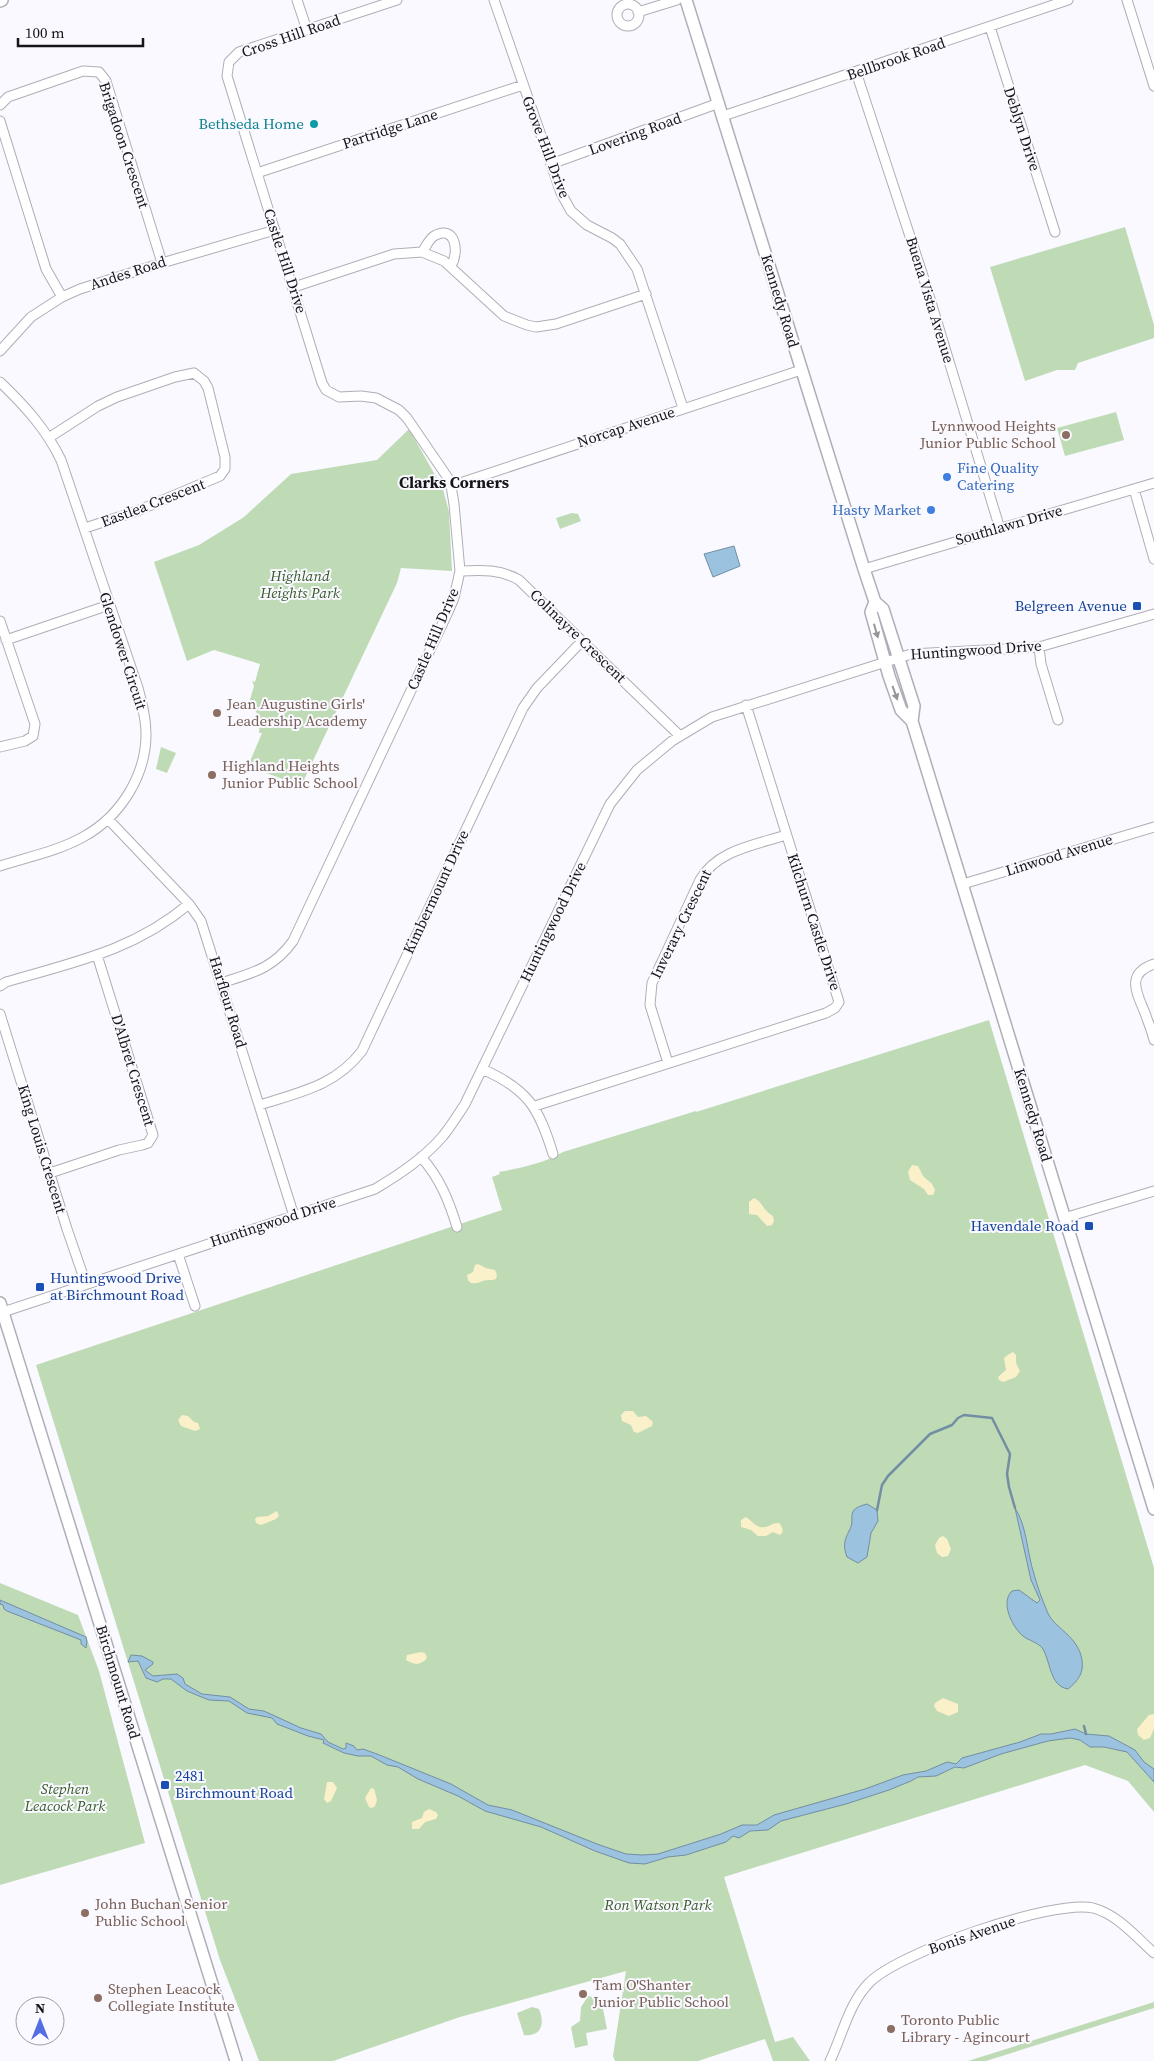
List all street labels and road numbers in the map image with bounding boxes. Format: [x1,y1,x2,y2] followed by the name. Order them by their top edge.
[239,9,343,62] street label: Cross Hill Road
[844,32,948,85] street label: Bellbrook Road
[94,79,155,211] street label: Brigadoon Crescent
[999,84,1046,174] street label: Deblyn Drive
[517,93,576,201] street label: Grove Hill Drive
[339,103,441,154] street label: Partridge Lane
[586,107,685,160] street label: Lovering Road
[259,206,312,316] street label: Castle Hill Drive
[901,234,960,366] street label: Buena Vista Avenue
[87,250,169,295] street label: Andes Road
[756,252,805,351] street label: Kennedy Road
[574,401,678,452] street label: Norcap Avenue
[98,473,208,532] street label: Eastlea Crescent
[953,499,1065,550] street label: Southlawn Drive
[402,584,464,693] street label: Castle Hill Drive
[525,584,631,687] street label: Colinayre Crescent
[95,589,152,712] street label: Glendower Circuit
[910,634,1043,665] street label: Huntingwood Drive
[398,826,474,957] street label: Kimbermount Drive
[1003,828,1115,881] street label: Linwood Avenue
[782,851,847,993] street label: Kilchurn Castle Drive
[514,858,591,985] street label: Huntingwood Drive
[645,865,716,982] street label: Inverary Crescent
[205,953,253,1051] street label: Harfleur Road
[106,1011,161,1129] street label: D'Albret Crescent
[1009,1066,1058,1165] street label: Kennedy Road
[13,1082,72,1216] street label: King Louis Crescent
[207,1191,339,1252] street label: Huntingwood Drive
[91,1622,146,1742] street label: Birchmount Road
[926,1910,1018,1959] street label: Bonis Avenue

